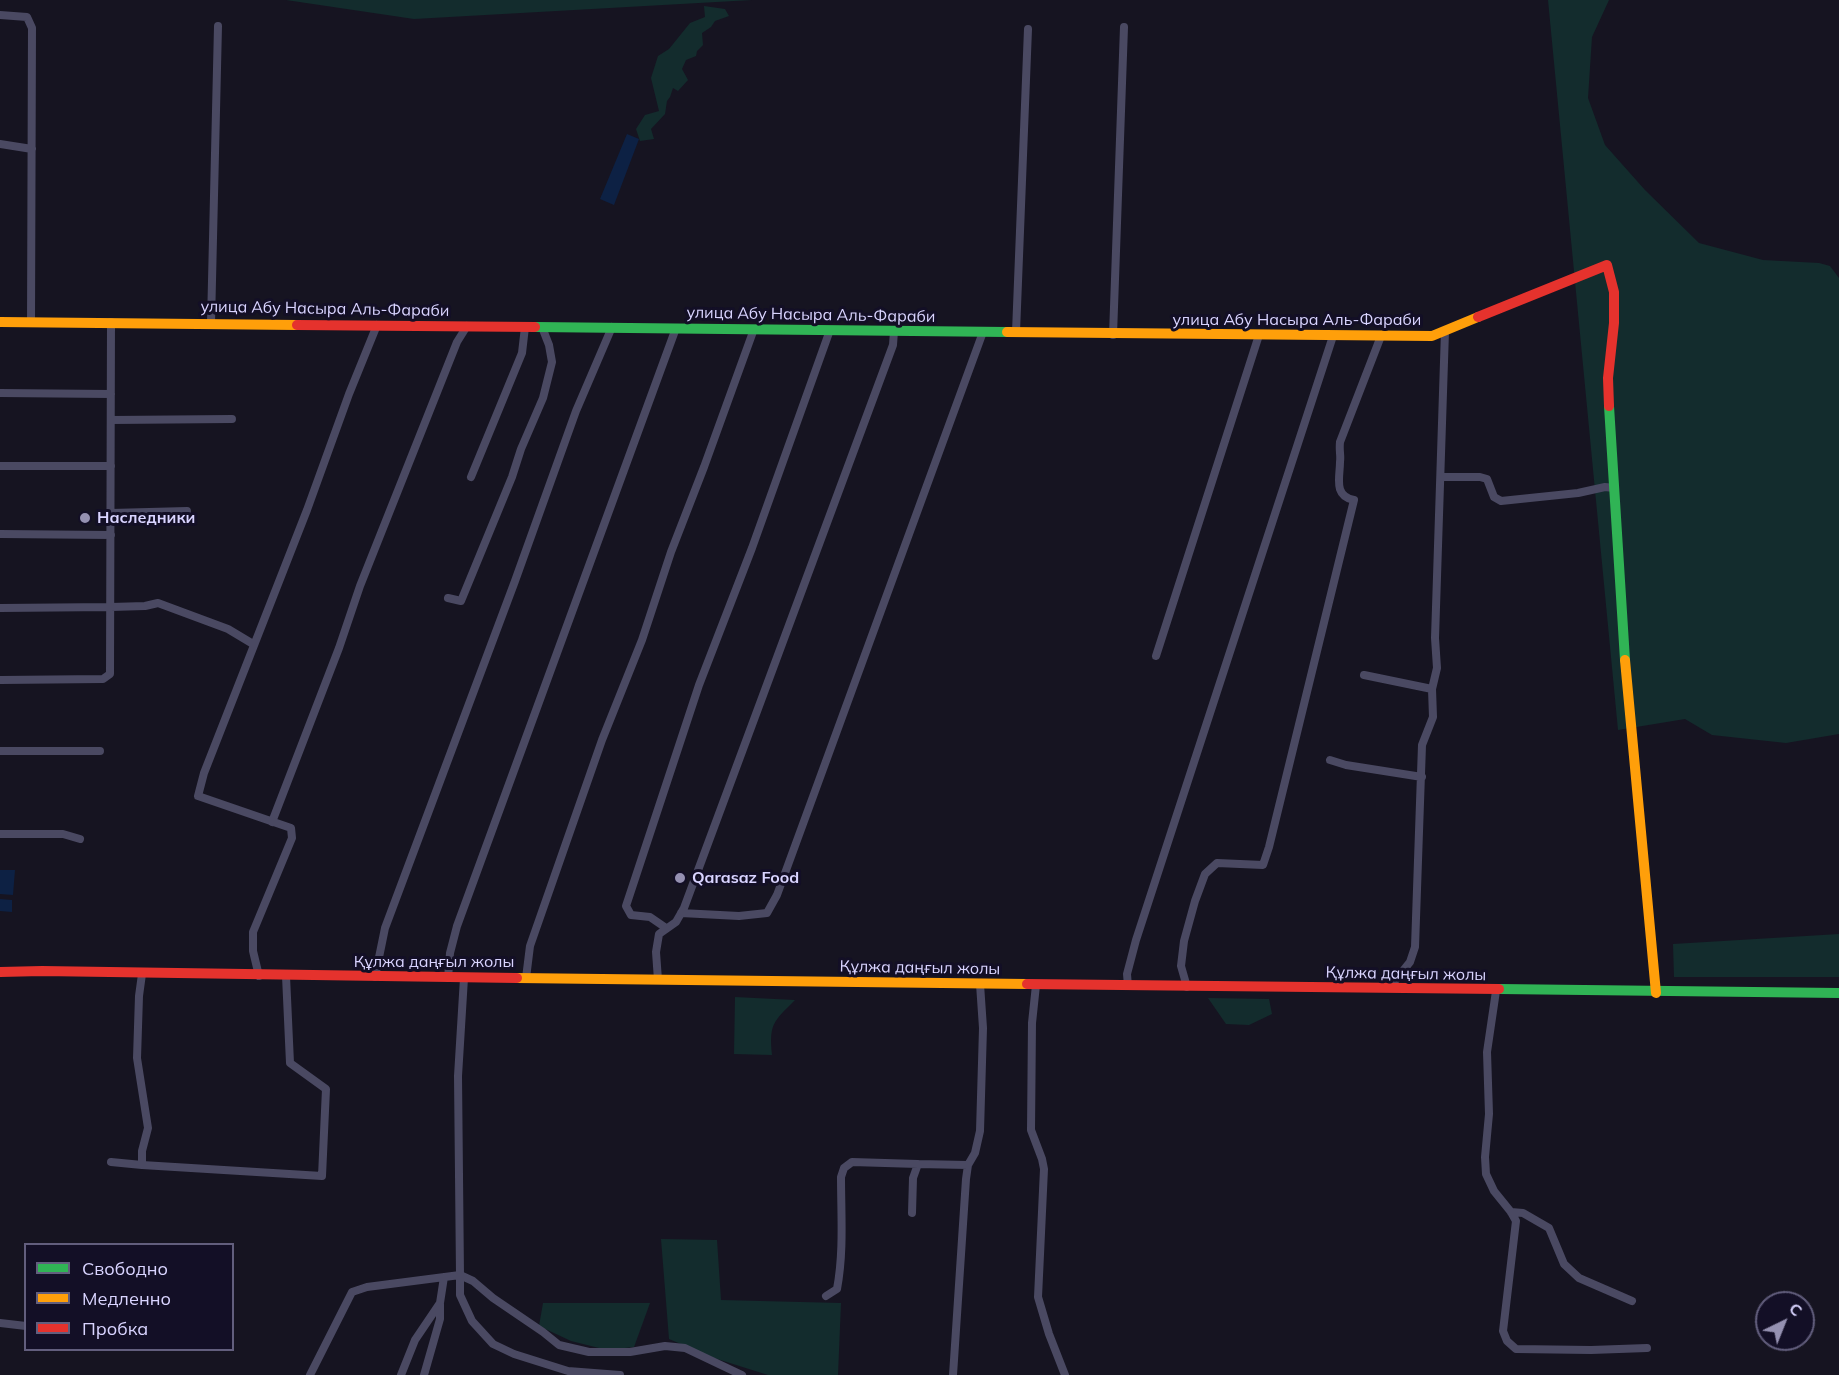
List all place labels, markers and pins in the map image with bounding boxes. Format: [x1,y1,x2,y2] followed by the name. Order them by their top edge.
[97,508,195,528] place label: Наследники
[78,511,92,525] marker: Наследники
[692,868,799,888] place label: Qarasaz Food
[673,871,687,885] marker: Qarasaz Food

